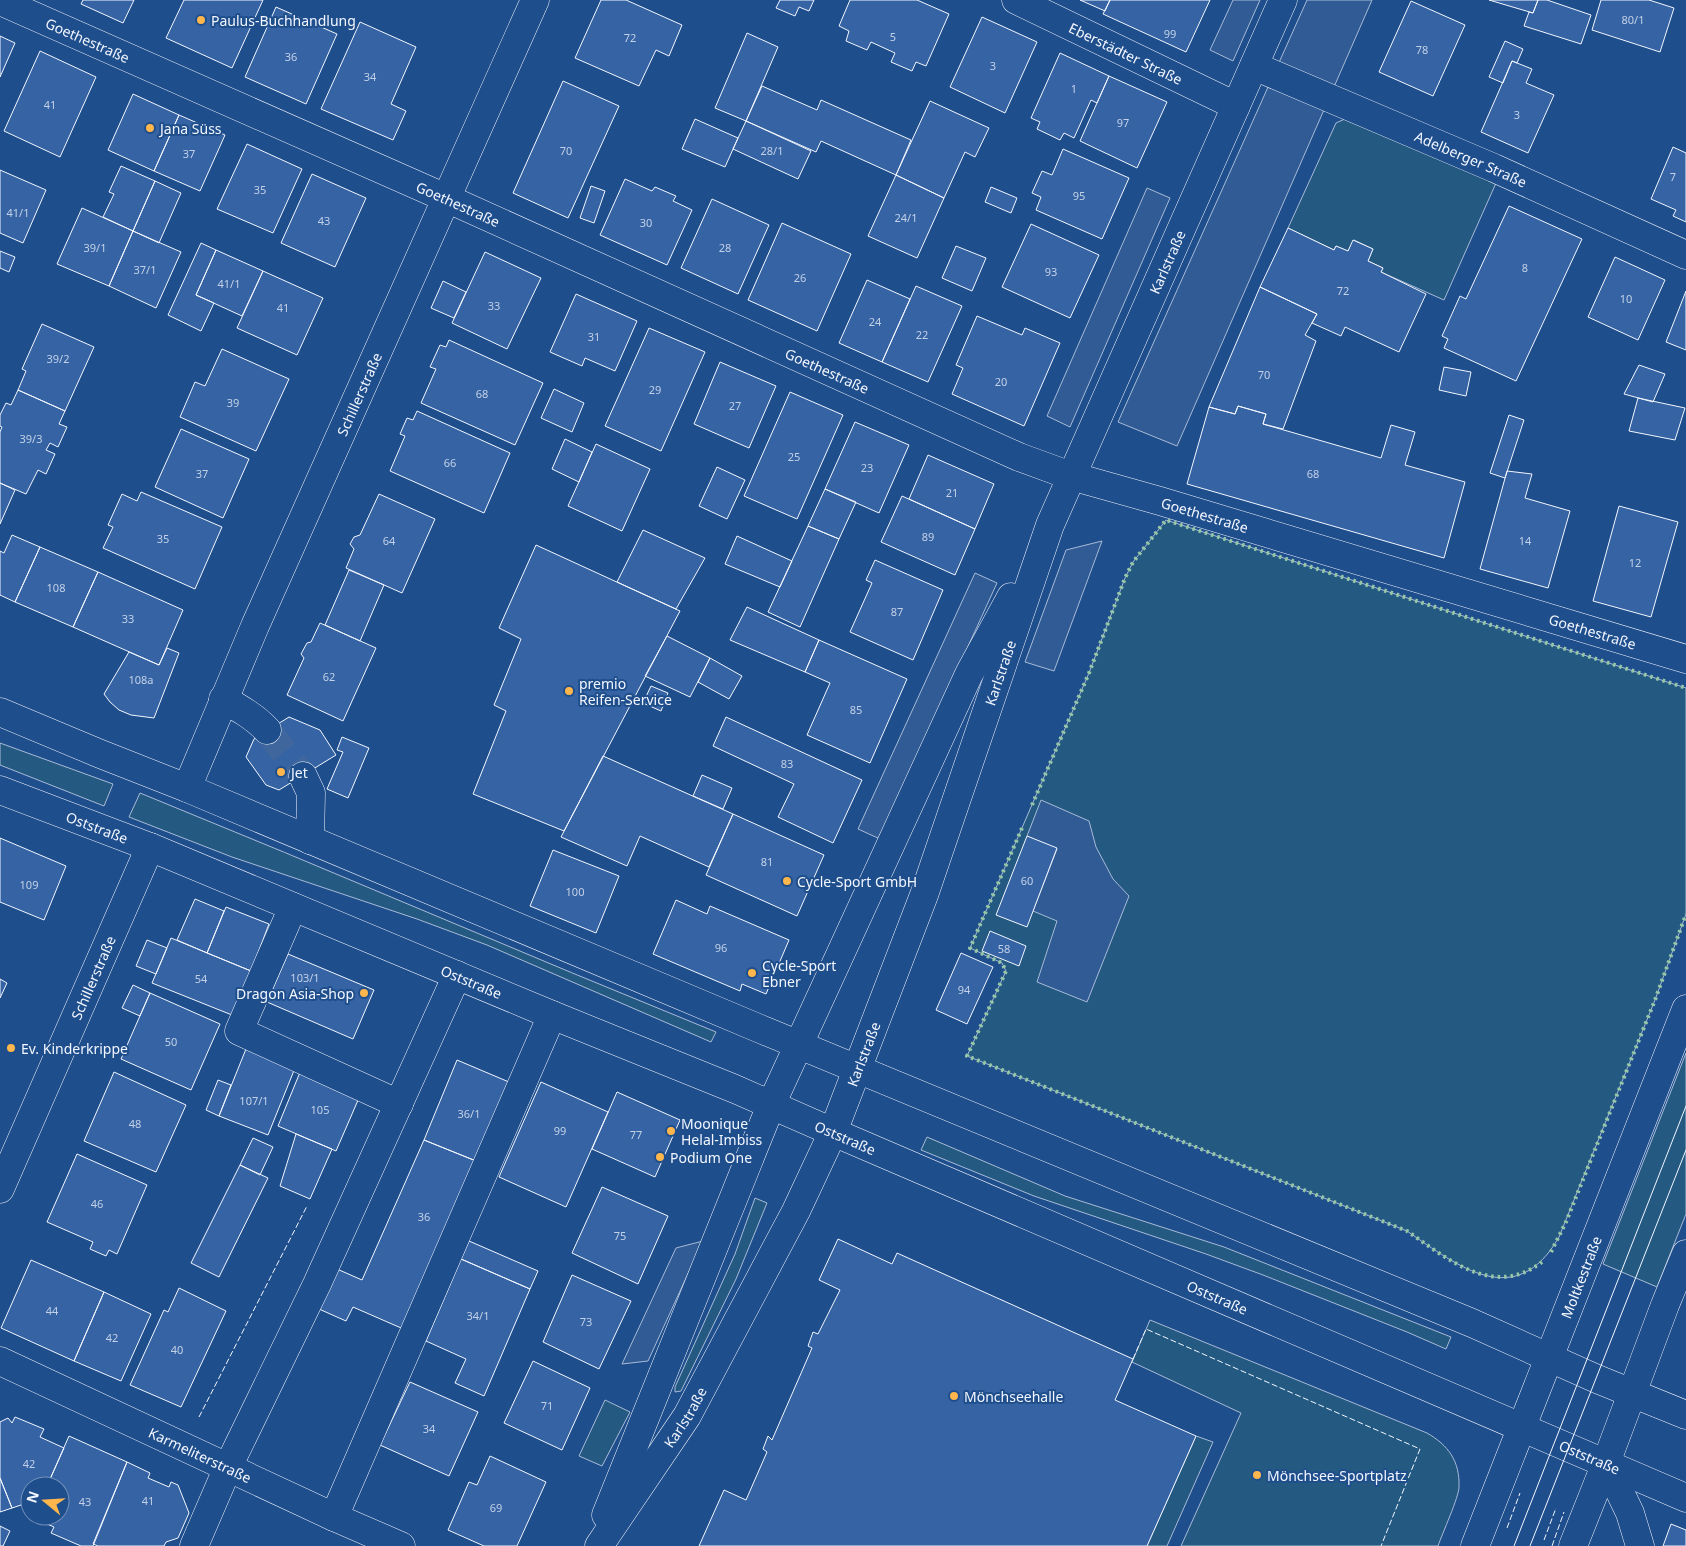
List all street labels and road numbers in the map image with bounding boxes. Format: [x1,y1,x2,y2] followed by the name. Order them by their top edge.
[43,13,133,67] street label: Goethestraße
[1066,18,1186,88] street label: Eberstädter Straße
[1412,126,1530,191] street label: Adelberger Straße
[413,177,503,231] street label: Goethestraße
[1144,227,1189,297] street label: Karlstraße
[782,343,872,398] street label: Goethestraße
[332,349,386,439] street label: Schillerstraße
[1159,492,1251,537] street label: Goethestraße
[1547,609,1639,653] street label: Goethestraße
[980,638,1020,708] street label: Karlstraße
[64,807,131,847] street label: Oststraße
[66,933,120,1022] street label: Schillerstraße
[438,960,505,1003] street label: Oststraße
[842,1019,884,1089] street label: Karlstraße
[812,1116,879,1159] street label: Oststraße
[1556,1233,1606,1321] street label: Moltkestraße
[1184,1276,1251,1318] street label: Oststraße
[659,1383,710,1451] street label: Karlstraße
[146,1422,255,1487] street label: Karmeliterstraße
[1556,1435,1623,1478] street label: Oststraße

